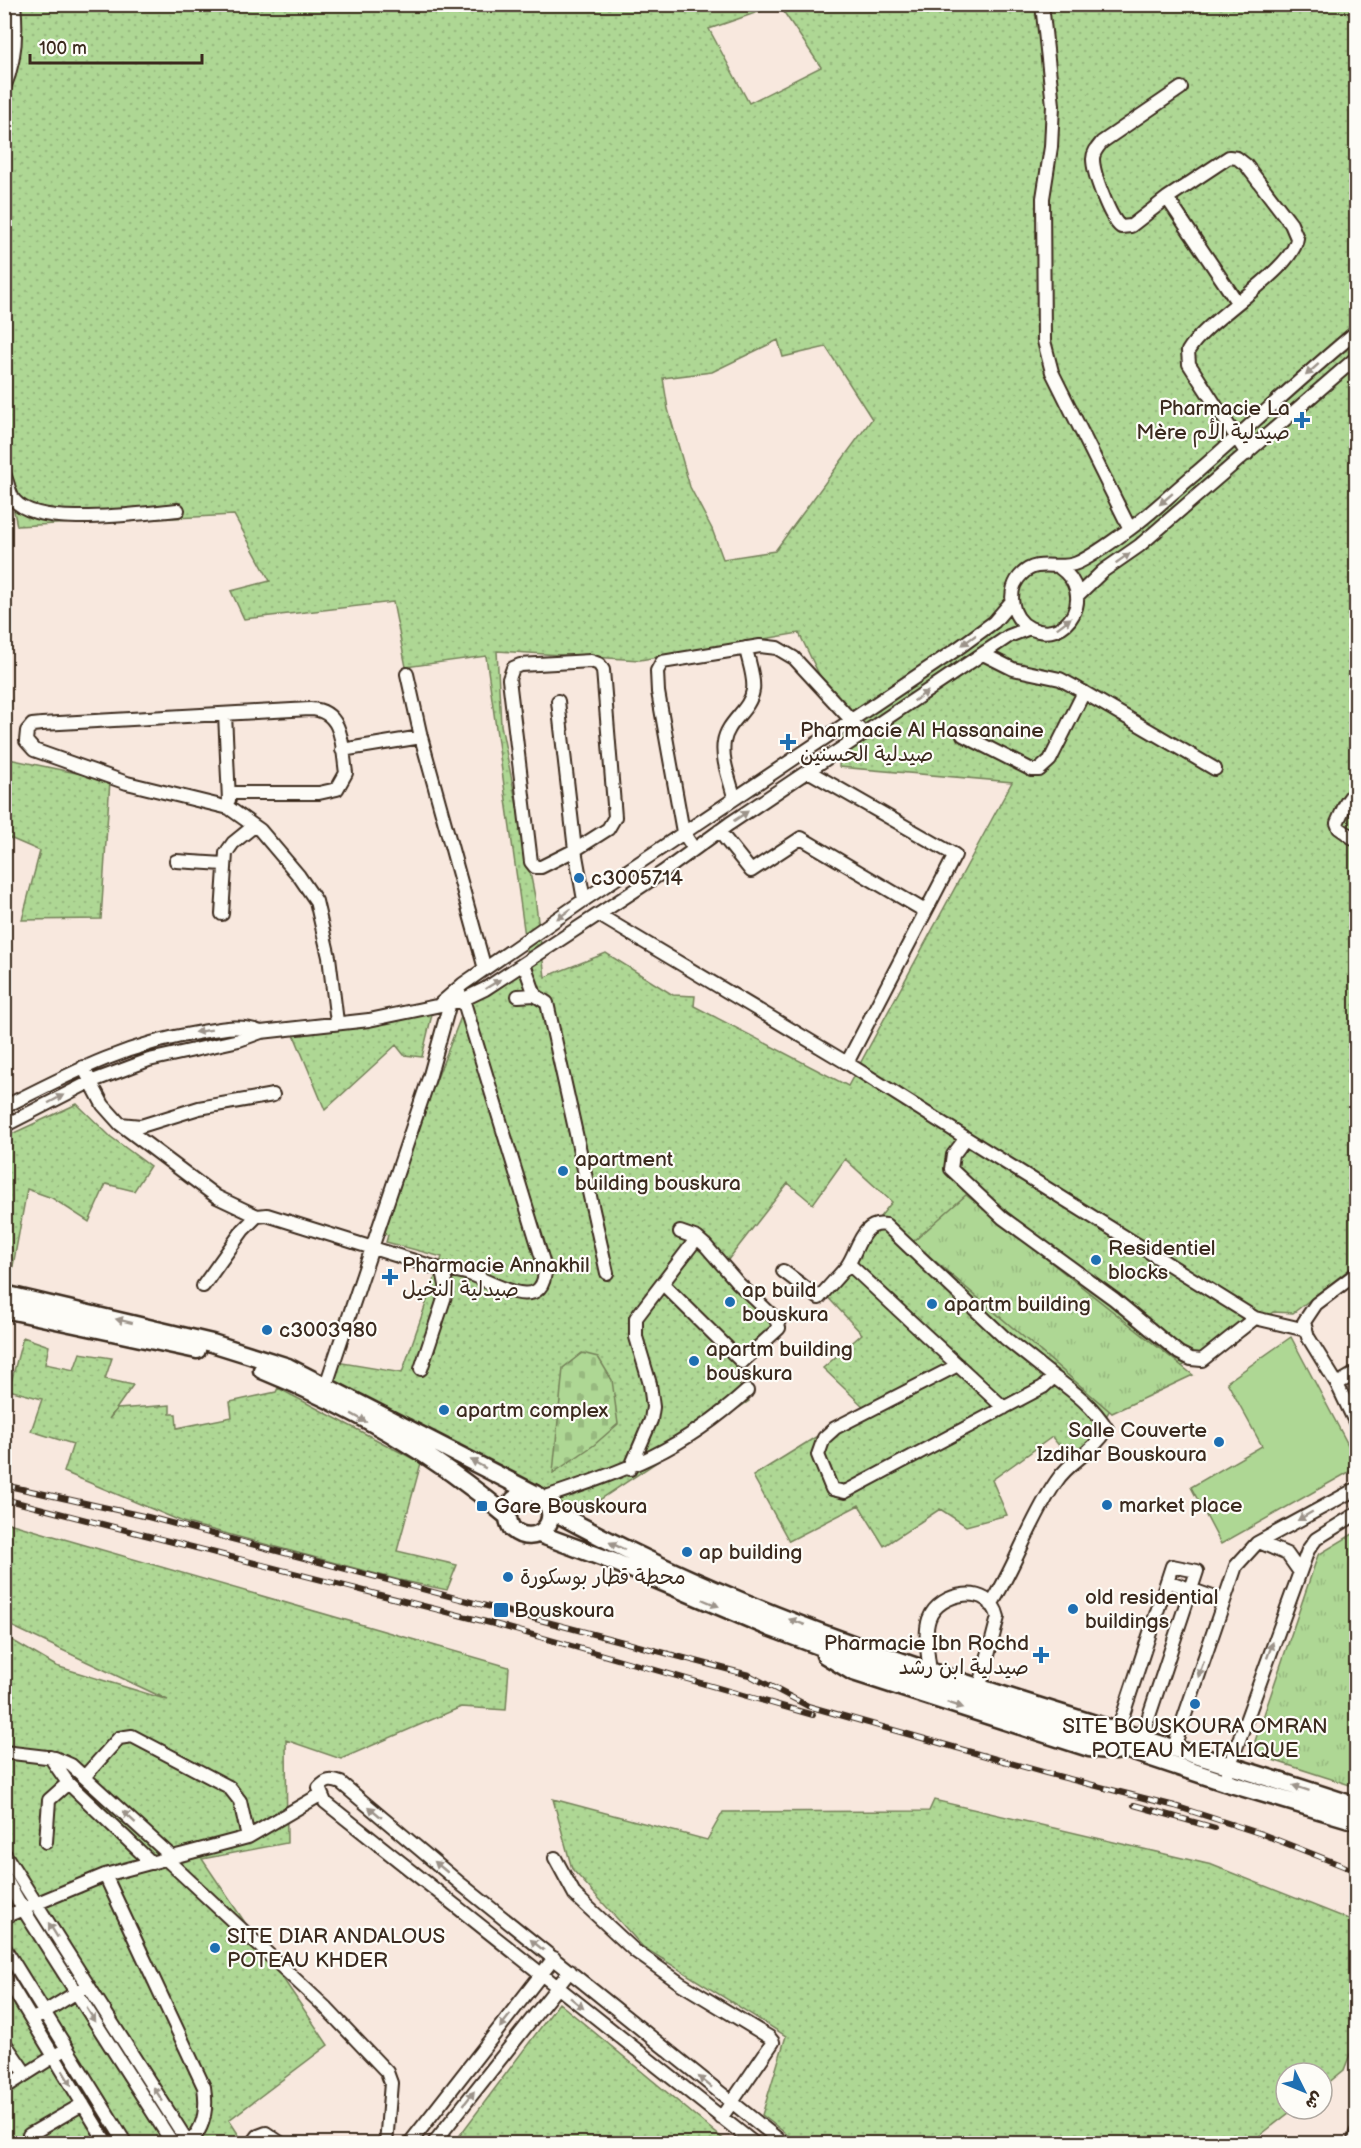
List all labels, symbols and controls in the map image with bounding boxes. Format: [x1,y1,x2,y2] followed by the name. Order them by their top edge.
[30,27,202,65] scale bar
[39,38,87,59] text: 100 m
[1305,363,1320,376] one-way arrow
[1136,396,1290,448] place label: Pharmacie La Mère صيدلية الأم
[1295,413,1309,427] marker: Pharmacie La Mère صيدلية الأم
[1159,492,1174,505] one-way arrow
[1115,553,1131,564] one-way arrow
[1056,617,1072,629] one-way arrow
[962,634,978,646] one-way arrow
[913,691,929,702] one-way arrow
[800,718,1044,767] place label: Pharmacie Al Hassanaine صيدلية الحسنين
[781,735,795,749] marker: Pharmacie Al Hassanaine صيدلية الحسنين
[732,810,749,821] one-way arrow
[591,866,683,891] place label: c3005714
[572,871,586,885] marker: c3005714
[556,908,572,920] one-way arrow
[485,978,501,989] one-way arrow
[194,1027,213,1036] one-way arrow
[48,1094,65,1104] one-way arrow
[575,1147,741,1196] place label: apartment building bouskura
[556,1164,570,1178] marker: apartment building bouskura
[1108,1236,1216,1285] place label: Residentiel blocks
[402,1253,590,1302] place label: Pharmacie Annakhil صيدلية النخيل
[1089,1253,1103,1267] marker: Residentiel blocks
[383,1270,397,1284] marker: Pharmacie Annakhil صيدلية النخيل
[742,1278,829,1327] place label: ap build bouskura
[944,1292,1091,1317] place label: apartm building
[723,1295,737,1309] marker: ap build bouskura
[925,1297,939,1311] marker: apartm building
[115,1316,133,1326] one-way arrow
[279,1318,377,1343] place label: c3003980
[260,1323,274,1337] marker: c3003980
[706,1337,853,1386] place label: apartm building bouskura
[687,1354,701,1368] marker: apartm building bouskura
[456,1398,609,1423] place label: apartm complex
[437,1403,451,1417] marker: apartm complex
[351,1413,368,1423] one-way arrow
[1036,1418,1207,1467] place label: Salle Couverte Izdihar Bouskoura
[1212,1435,1226,1449] marker: Salle Couverte Izdihar Bouskoura
[470,1459,487,1469] one-way arrow
[1119,1493,1243,1518] place label: market place
[494,1494,648,1519] place label: Gare Bouskoura
[1100,1498,1114,1512] marker: market place
[475,1499,489,1513] marker: Gare Bouskoura
[1296,1511,1313,1521] one-way arrow
[699,1540,802,1565] place label: ap building
[609,1541,626,1551] one-way arrow
[680,1545,694,1559] marker: ap building
[520,1565,686,1591] place label: محطة قطار بوسكورة
[501,1570,515,1584] marker: محطة قطار بوسكورة
[1085,1585,1218,1634] place label: old residential buildings
[514,1598,615,1623] place label: Bouskoura
[702,1598,720,1608] one-way arrow
[492,1601,510,1619] marker: Bouskoura
[1066,1602,1080,1616] marker: old residential buildings
[787,1617,805,1627] one-way arrow
[824,1631,1029,1680] place label: Pharmacie Ibn Rochd صيدلية ابن رشد
[1266,1641,1276,1659] one-way arrow
[1034,1648,1048,1662] marker: Pharmacie Ibn Rochd صيدلية ابن رشد
[1195,1660,1205,1678] one-way arrow
[1188,1697,1202,1711] marker: SITE BOUSKOURA OMRAN POTEAU METALIQUE
[946,1700,964,1710] one-way arrow
[1062,1714,1328,1763] place label: SITE BOUSKOURA OMRAN POTEAU METALIQUE
[1292,1783,1310,1792] one-way arrow
[368,1806,383,1819] one-way arrow
[122,1810,137,1824] one-way arrow
[433,1861,449,1874] one-way arrow
[47,1922,58,1938] one-way arrow
[227,1924,445,1973] place label: SITE DIAR ANDALOUS POTEAU KHDER
[530,1939,545,1952] one-way arrow
[208,1941,222,1955] marker: SITE DIAR ANDALOUS POTEAU KHDER
[569,1996,585,2009] one-way arrow
[85,2007,96,2023] one-way arrow
[498,2013,511,2029] one-way arrow
[1274,2061,1334,2121] north arrow
[62,2070,73,2086] one-way arrow
[697,2075,713,2088] one-way arrow
[152,2086,163,2103] one-way arrow
[1301,2087,1327,2113] text: ش
[462,2090,474,2105] one-way arrow

